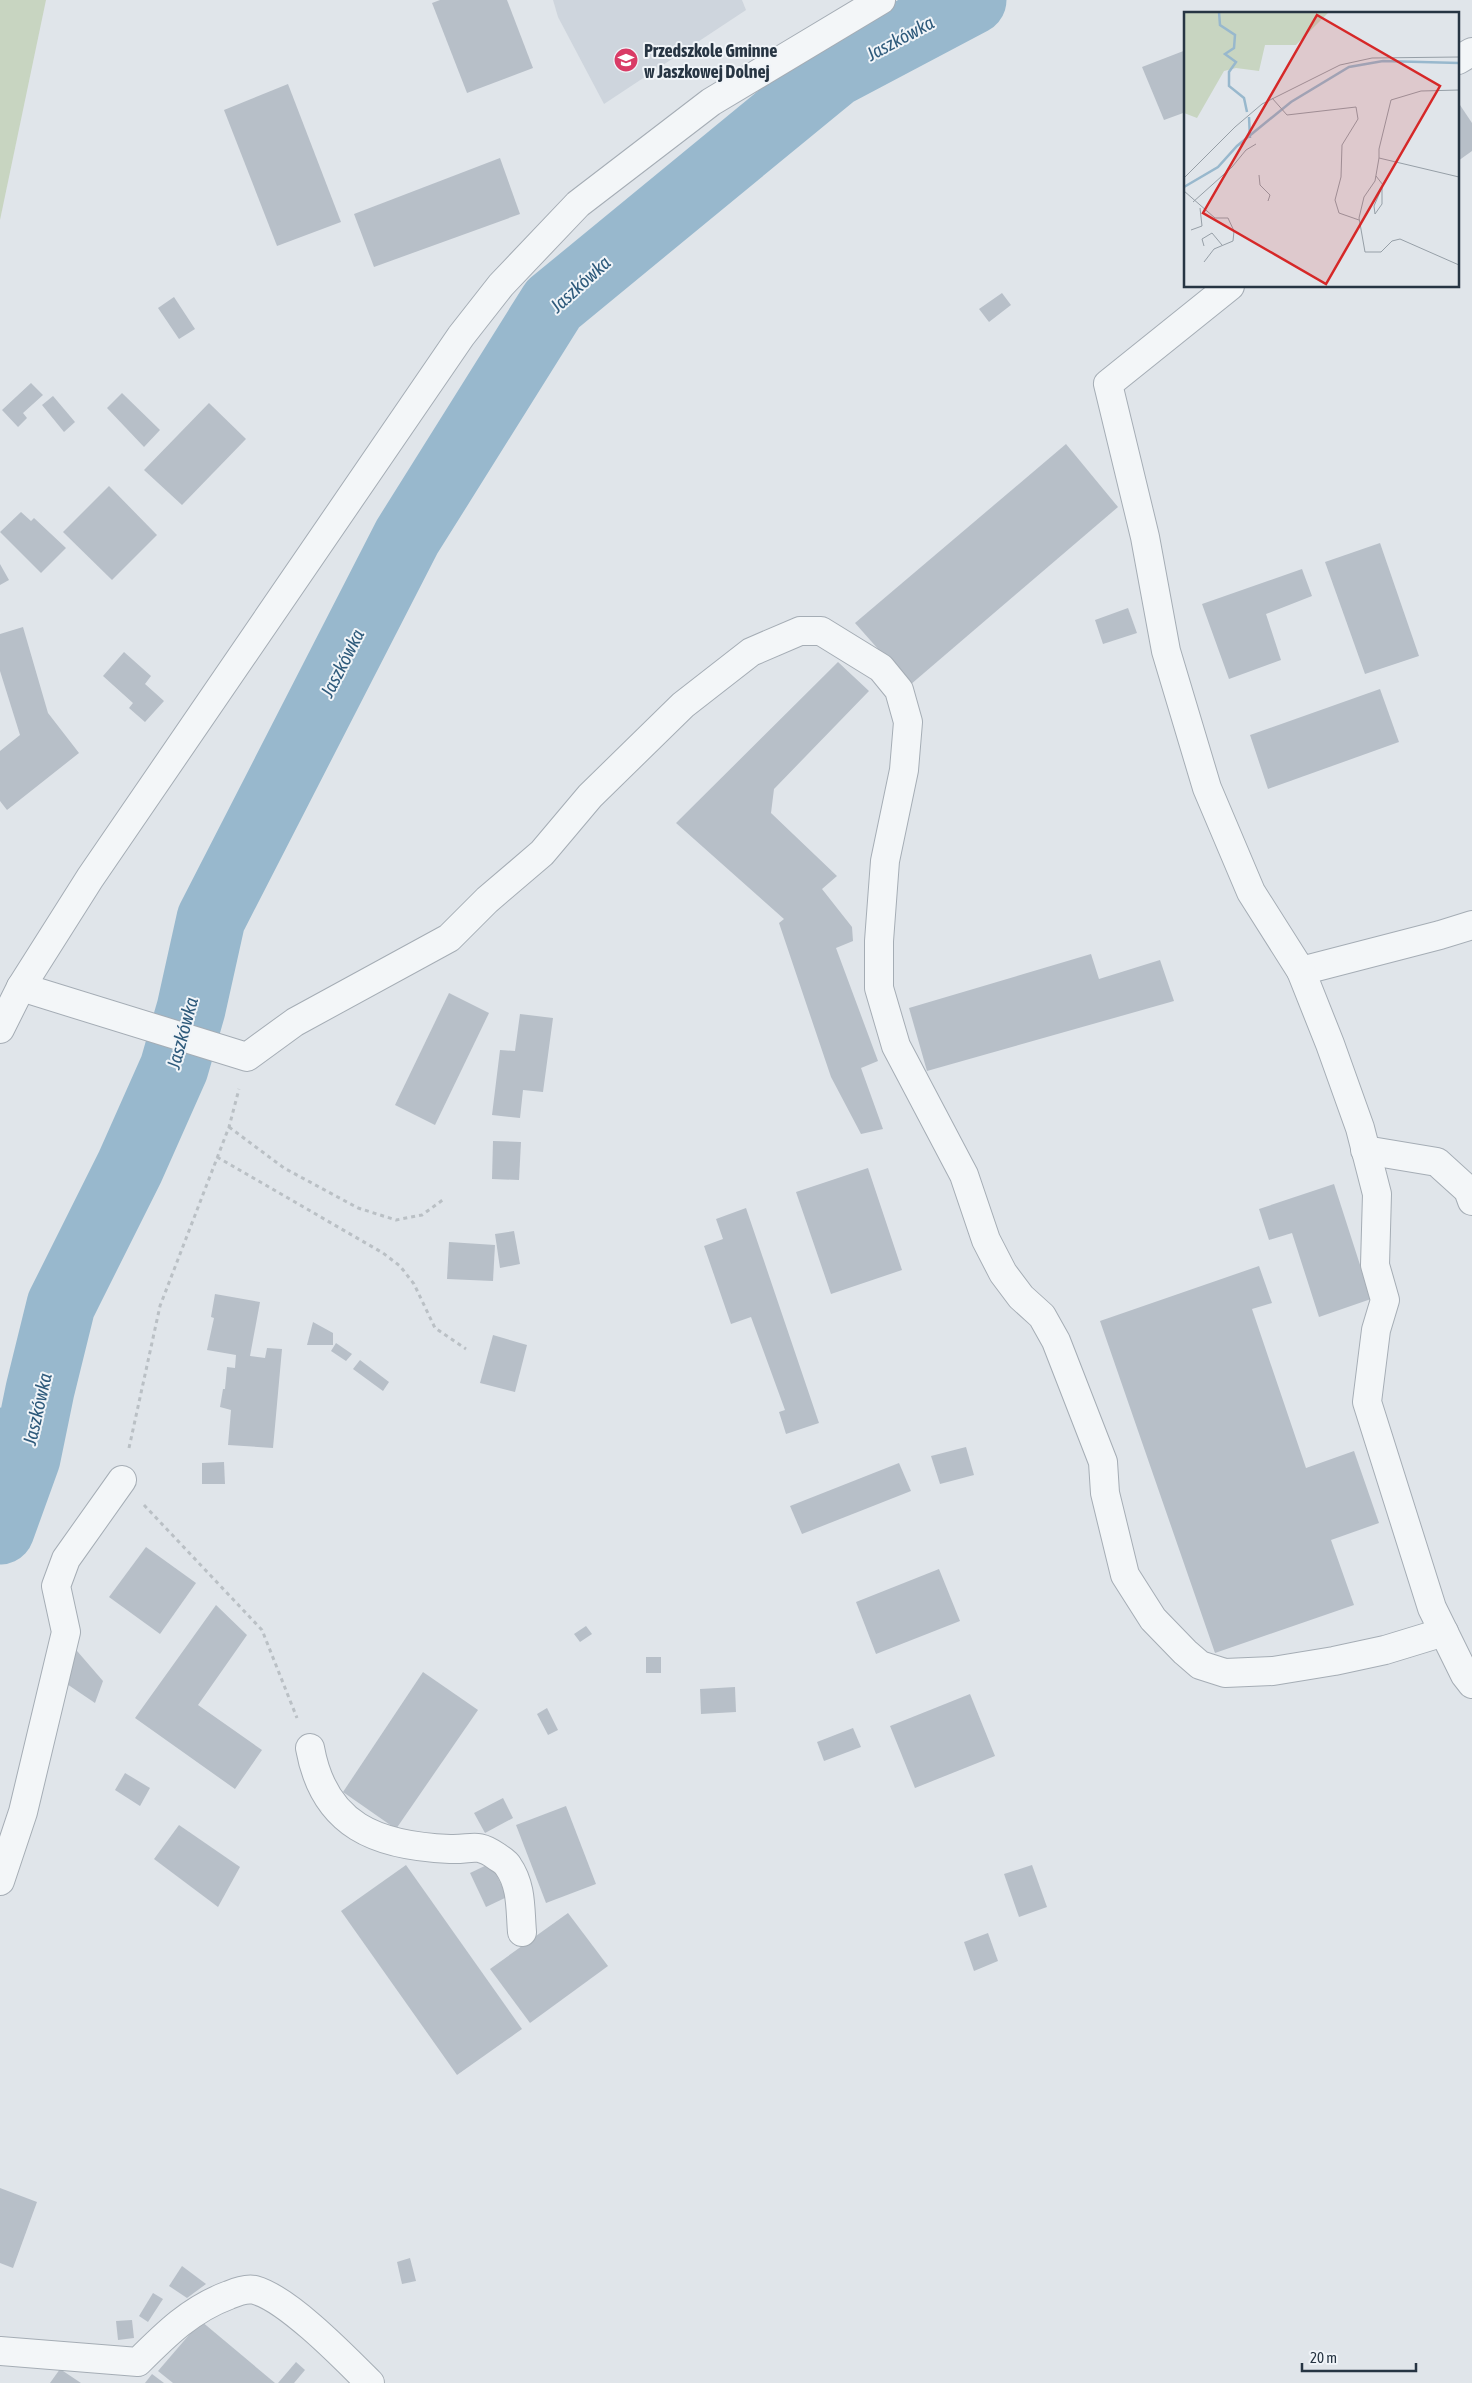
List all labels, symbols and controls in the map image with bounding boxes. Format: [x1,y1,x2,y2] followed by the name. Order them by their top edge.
[862,11,938,65] water label: Jaszkówka
[1184,12,1460,288] inset map
[644,40,777,82] place label: Przedszkole Gminne w Jaszkowej Dolnej
[613,47,639,73] school or university icon: Przedszkole Gminne w Jaszkowej Dolnej
[545,251,615,317] water label: Jaszkówka
[315,625,369,702] water label: Jaszkówka
[162,995,202,1072] water label: Jaszkówka
[18,1371,56,1448] water label: Jaszkówka
[1302,2340,1416,2372] scale bar
[1310,2349,1337,2366] text: 20 m

